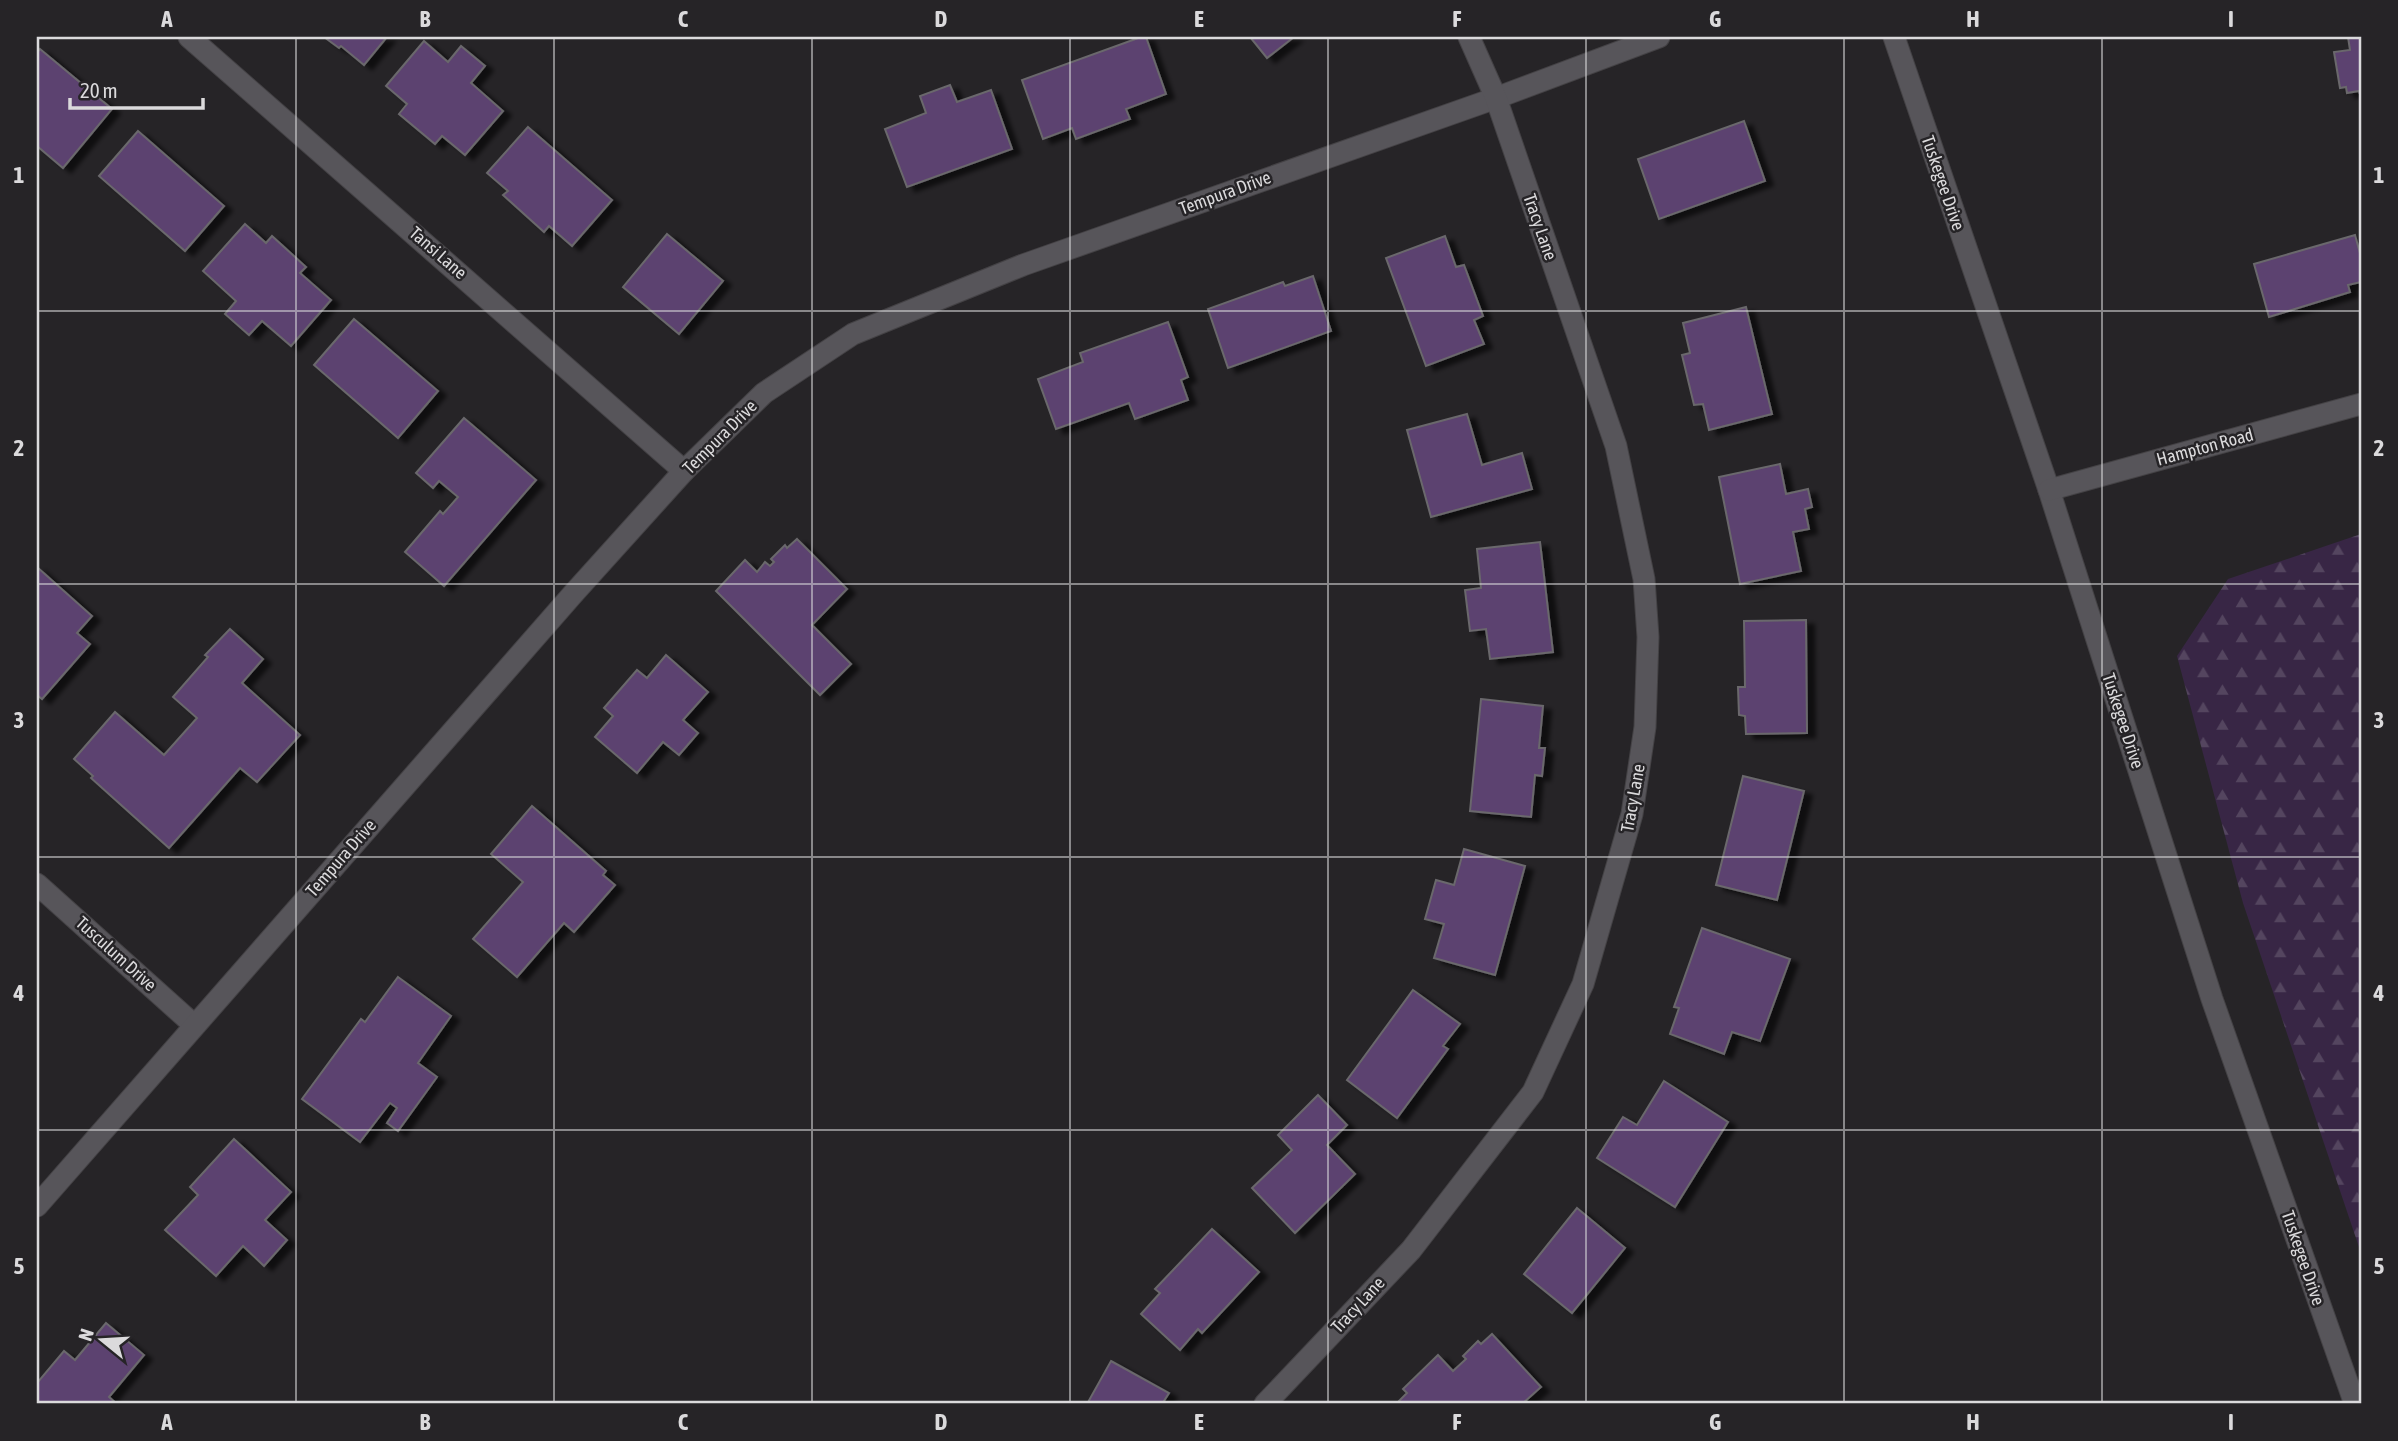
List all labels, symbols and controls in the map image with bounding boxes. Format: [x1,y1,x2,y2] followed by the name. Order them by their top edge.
[160,6,173,32] text: A
[420,6,431,32] text: B
[678,6,689,32] text: C
[935,6,948,32] text: D
[1194,6,1204,32] text: E
[1452,6,1462,32] text: F
[1709,6,1721,32] text: G
[1966,6,1980,32] text: H
[2228,6,2234,32] text: I
[70,66,203,110] scale bar
[80,78,118,102] text: 20 m
[1917,133,1969,233] street label: Tuskegee Drive
[14,162,25,188] text: 1
[2374,162,2385,188] text: 1
[1176,166,1273,219] street label: Tempura Drive
[1519,191,1562,263] street label: Tracy Lane
[405,222,471,283] street label: Tansi Lane
[678,395,761,478] street label: Tempura Drive
[2154,424,2256,470] street label: Hampton Road
[14,435,24,461] text: 2
[2374,435,2384,461] text: 2
[2098,671,2149,771] street label: Tuskegee Drive
[14,707,24,733] text: 3
[2374,707,2384,733] text: 3
[1616,762,1649,834] street label: Tracy Lane
[301,815,380,901] street label: Tempura Drive
[72,912,161,995] street label: Tusculum Drive
[13,980,25,1006] text: 4
[2373,980,2385,1006] text: 4
[2277,1208,2329,1308] street label: Tuskegee Drive
[14,1253,25,1279] text: 5
[2374,1253,2385,1279] text: 5
[1326,1272,1389,1337] street label: Tracy Lane
[66,1304,136,1374] north arrow
[74,1326,98,1343] text: N
[160,1409,173,1435] text: A
[420,1409,431,1435] text: B
[678,1409,689,1435] text: C
[935,1409,948,1435] text: D
[1194,1409,1204,1435] text: E
[1452,1409,1462,1435] text: F
[1709,1409,1721,1435] text: G
[1966,1409,1980,1435] text: H
[2228,1409,2234,1435] text: I

